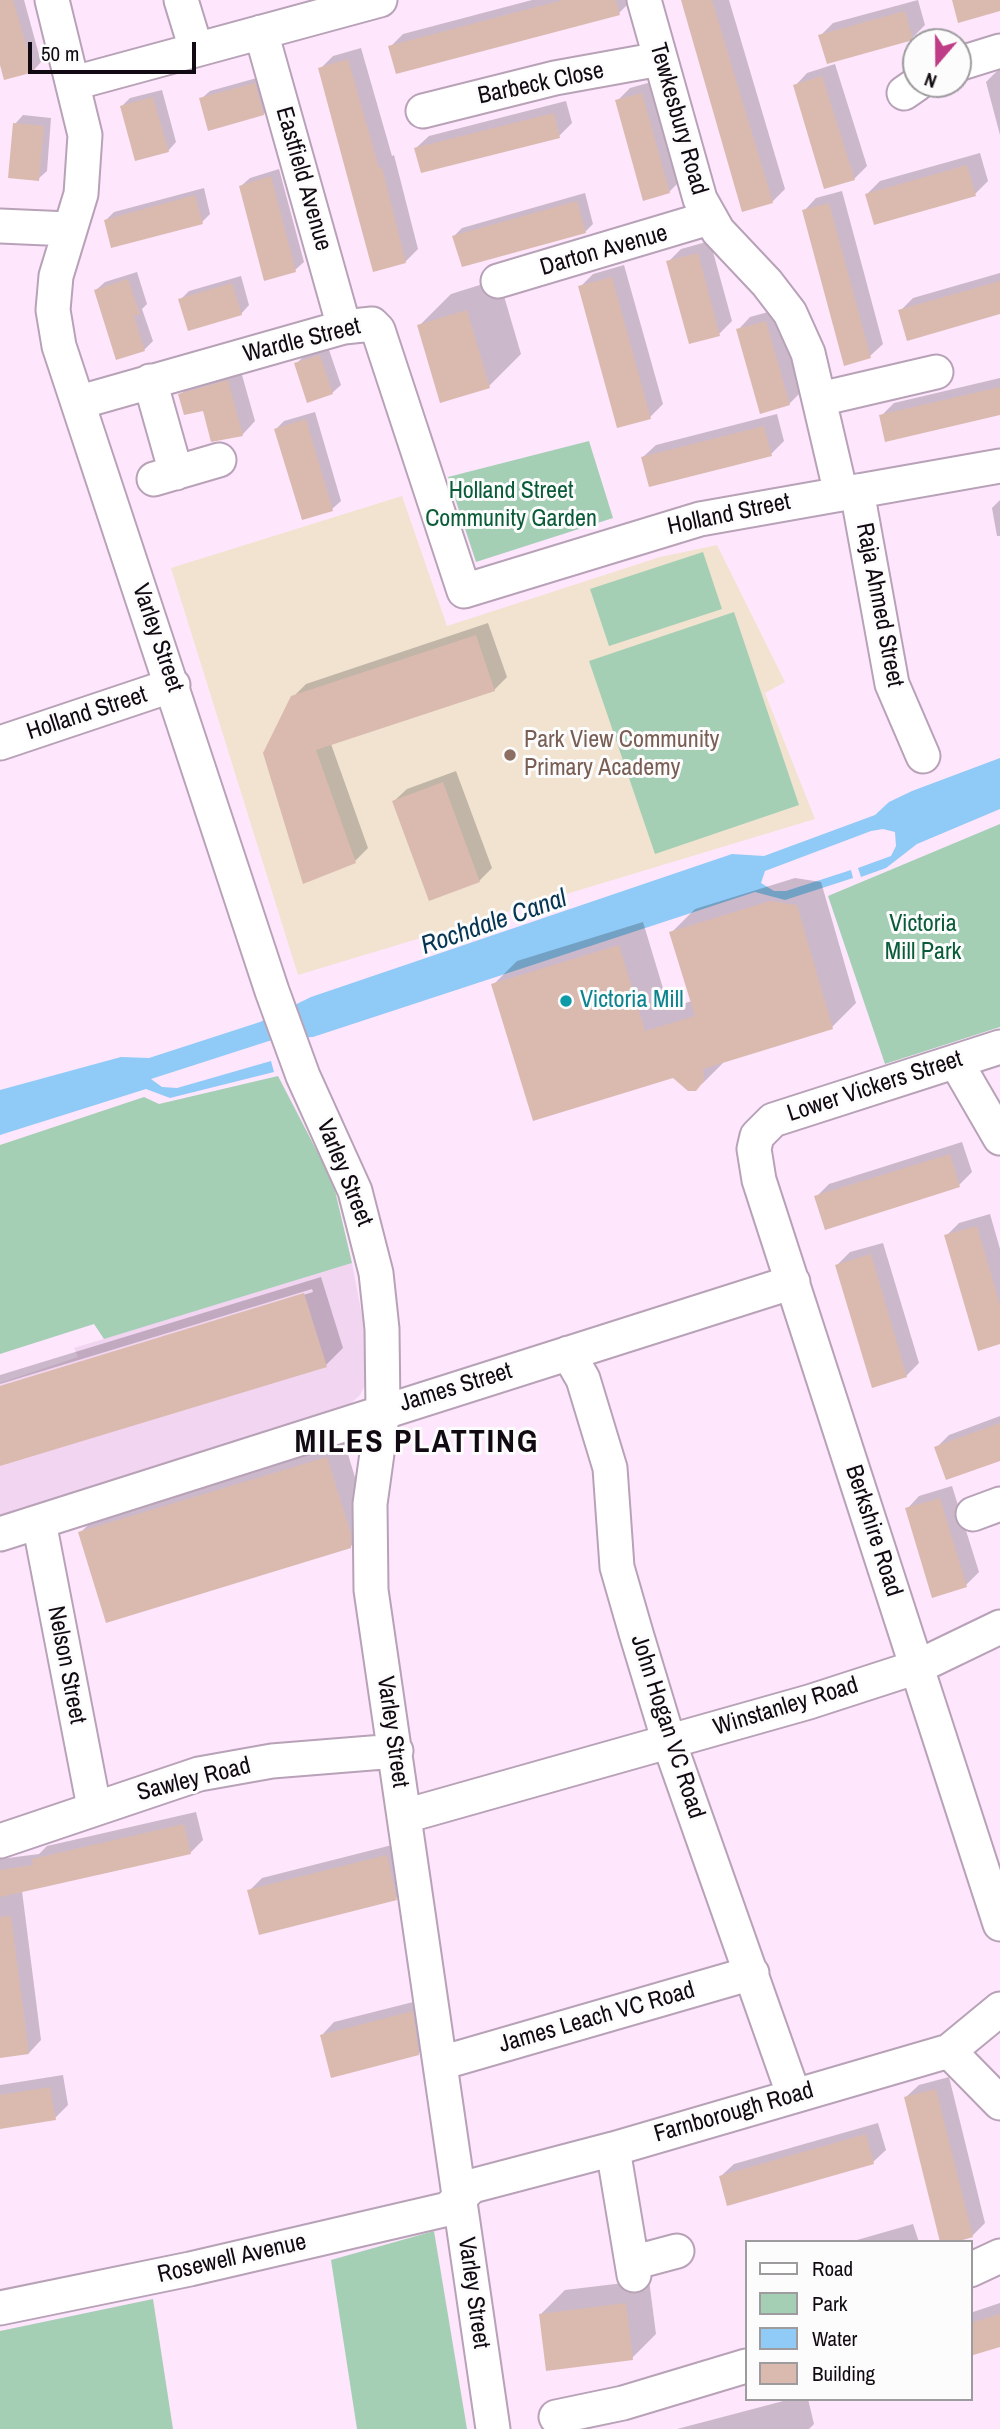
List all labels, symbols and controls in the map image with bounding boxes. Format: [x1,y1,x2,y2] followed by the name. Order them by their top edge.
[32,28,200,72] scale bar
[902,28,972,98] north arrow
[41,39,79,68] text: 50 m
[643,40,713,198] street label: Tewkesbury Road
[475,57,607,111] street label: Barbeck Close
[921,67,940,95] text: N
[269,104,337,254] street label: Eastfield Avenue
[537,219,671,283] street label: Darton Avenue
[240,313,364,369] street label: Wardle Street
[425,478,597,534] park label: Holland Street Community Garden
[665,488,793,542] street label: Holland Street
[849,521,909,689] street label: Raja Ahmed Street
[125,580,189,696] street label: Varley Street
[23,681,151,747] street label: Holland Street
[524,727,719,783] place label: Park View Community Primary Academy
[502,747,518,763] marker: Park View Community Primary Academy
[417,884,571,962] water label: Rochdale Canal
[885,911,961,967] park label: Victoria Mill Park
[580,987,684,1015] place label: Victoria Mill
[558,993,574,1009] marker: Victoria Mill
[784,1045,966,1129] street label: Lower Vickers Street
[310,1116,378,1230] street label: Varley Street
[396,1357,516,1419] street label: James Street
[296,1424,538,1462] district label: MILES PLATTING
[838,1462,908,1600] street label: Berkshire Road
[40,1604,92,1726] street label: Nelson Street
[624,1632,710,1822] street label: John Hogan VC Road
[710,1671,862,1743] street label: Winstanley Road
[370,1674,414,1790] street label: Varley Street
[134,1752,254,1808] street label: Sawley Road
[496,1976,698,2060] street label: James Leach VC Road
[651,2077,817,2149] street label: Farnborough Road
[155,2228,309,2290] street label: Rosewell Avenue
[451,2235,495,2351] street label: Varley Street
[744,2240,972,2401] legend
[812,2254,853,2283] text: Road
[812,2289,847,2318] text: Park
[812,2324,857,2353] text: Water
[812,2359,875,2388] text: Building

